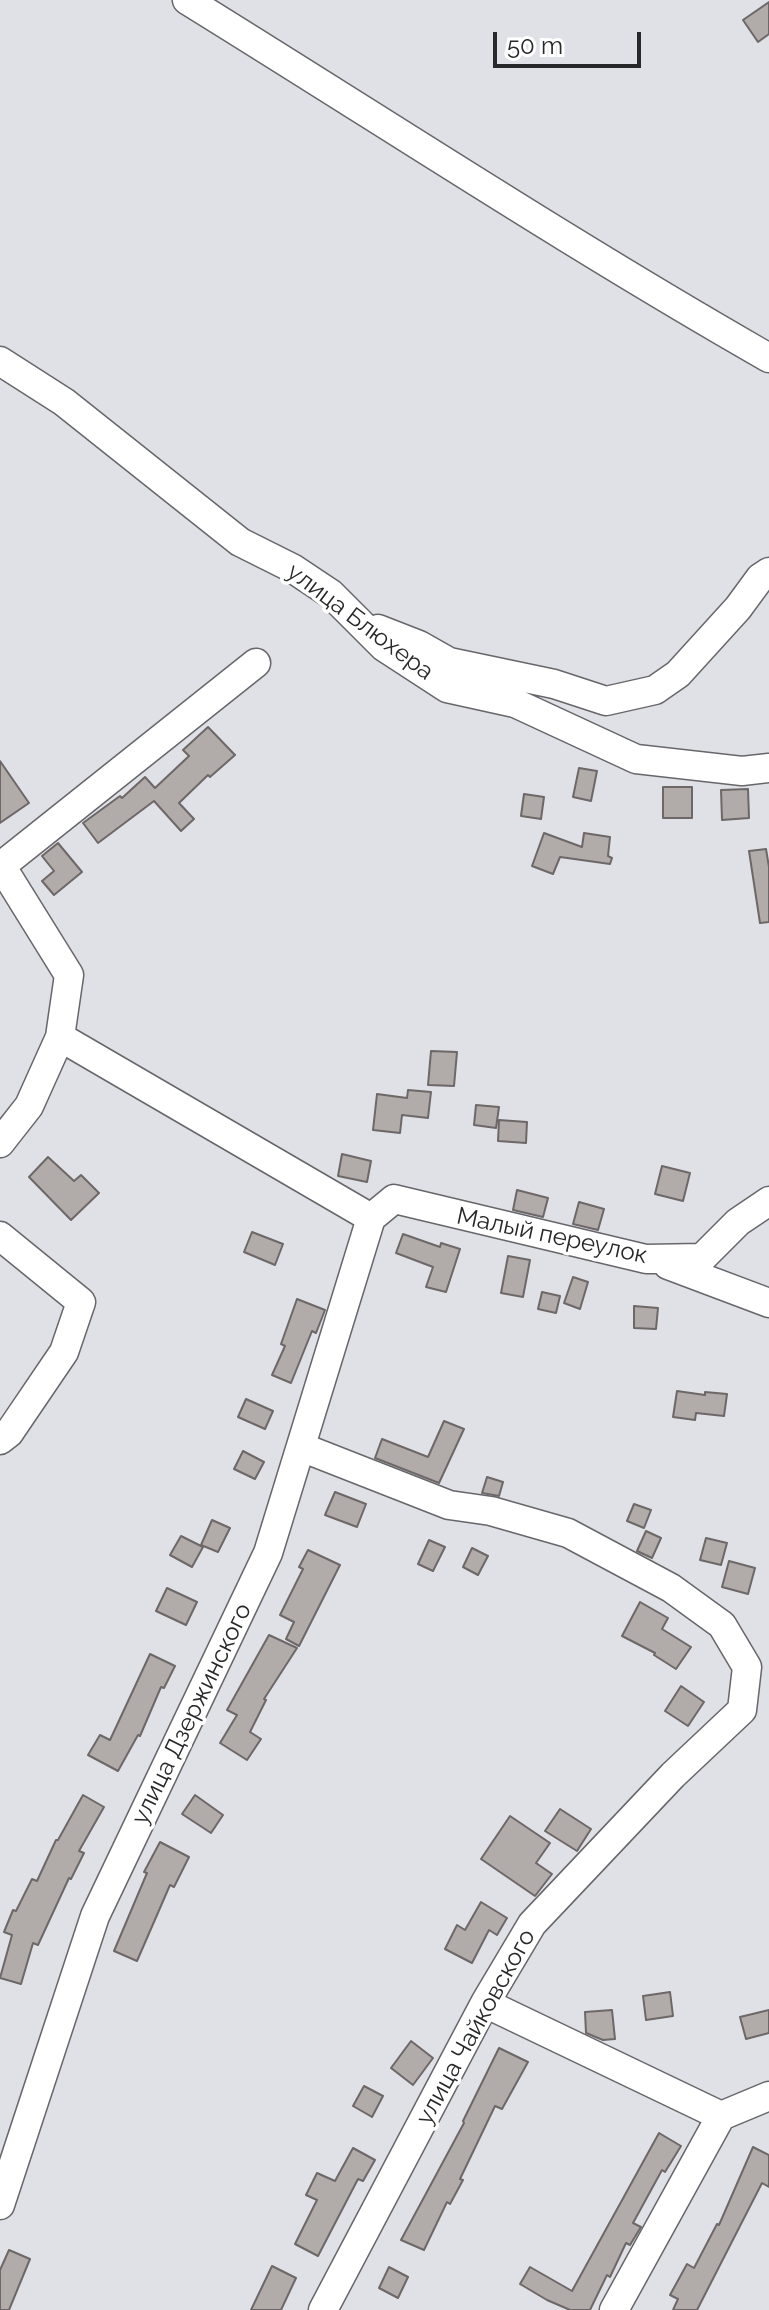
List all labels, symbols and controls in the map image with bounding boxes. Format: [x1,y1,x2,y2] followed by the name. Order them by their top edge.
[497,16,645,66] scale bar
[507,31,563,60] text: 50 m
[281,558,439,686] street label: улица Блюхера
[454,1202,650,1270] street label: Малый переулок
[126,1599,258,1829] street label: улица Дзержинского
[410,1924,542,2130] street label: улица Чайковского

